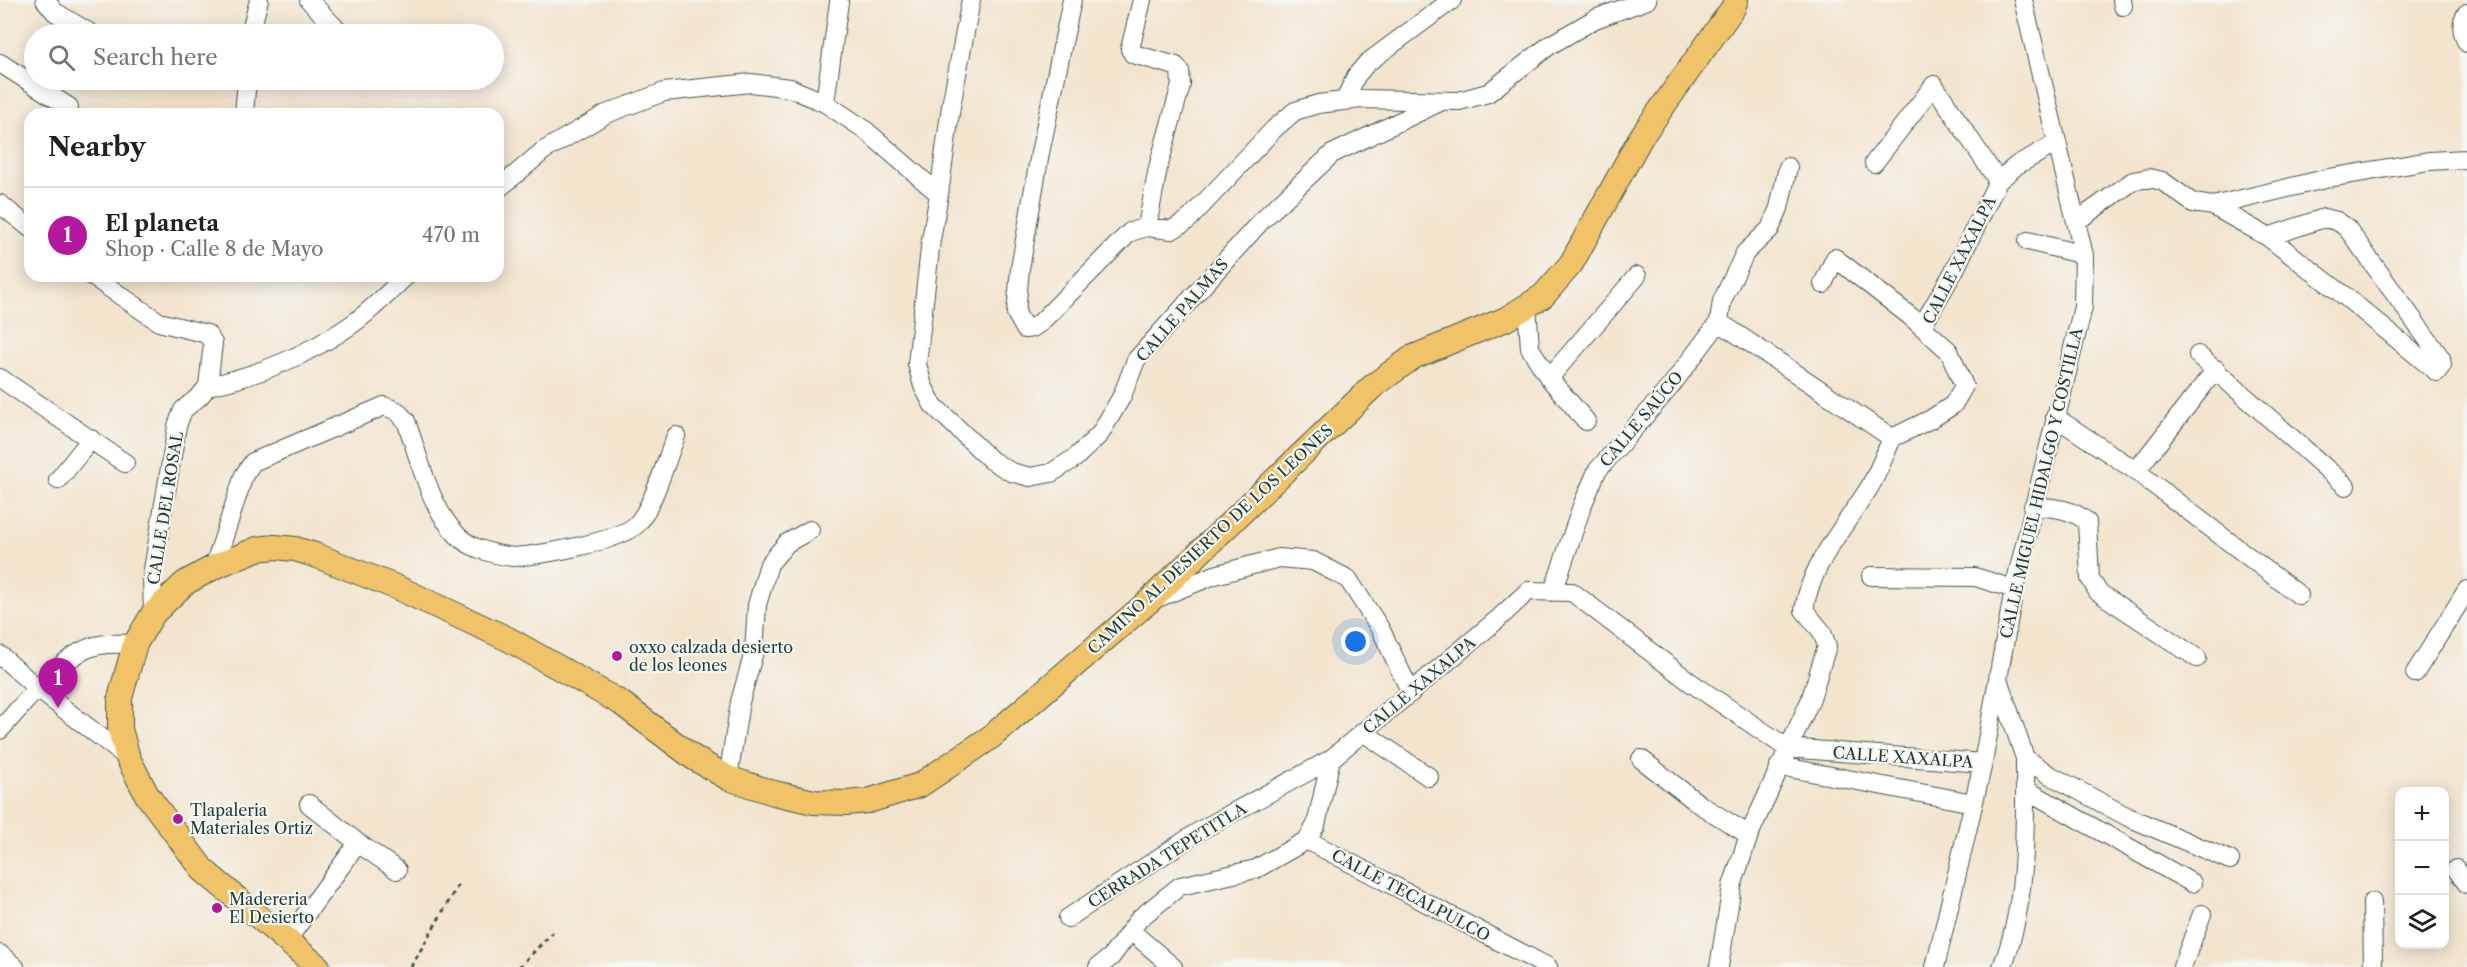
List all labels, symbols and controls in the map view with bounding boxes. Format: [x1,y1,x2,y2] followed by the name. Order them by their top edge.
[24,24,504,90] search box
[45,41,78,74] icon: search
[93,44,218,71] text: Search here
[48,131,146,163] text: Nearby
[1918,192,2000,327] street label: CALLE XAXALPA
[105,210,219,237] text: El planeta
[63,223,72,247] text: 1
[422,223,480,247] text: 470 m
[105,237,324,261] text: Shop · Calle 8 de Mayo
[1132,254,1232,366] street label: CALLE PALMAS
[1995,324,2087,640] street label: CALLE MIGUEL HIDALGO Y COSTILLA
[1595,367,1687,471] street label: CALLE SAÚCO
[1083,420,1337,658] street label: CAMINO AL DESIERTO DE LOS LEONES
[143,429,187,586] street label: CALLE DEL ROSAL
[1341,627,1370,656] your location
[1359,631,1480,738] street label: CALLE XAXALPA
[629,637,793,675] place label: oxxo calzada desierto de los leones
[610,649,624,663] marker: oxxo calzada desierto de los leones
[38,658,78,708] pin: 1
[1832,742,1975,772] street label: CALLE XAXALPA
[2395,787,2449,949] map controls
[2395,787,2449,841] button: +
[1084,797,1251,912] street label: CERRADA TEPETITLA
[190,800,313,838] place label: Tlapaleria Materiales Ortiz
[171,812,185,826] marker: Tlapaleria Materiales Ortiz
[2395,841,2449,895] button: −
[1328,845,1494,945] street label: CALLE TECALPULCO
[229,889,314,927] place label: Madereria El Desierto
[2395,895,2449,949] button: layers
[210,901,224,915] marker: Madereria El Desierto

